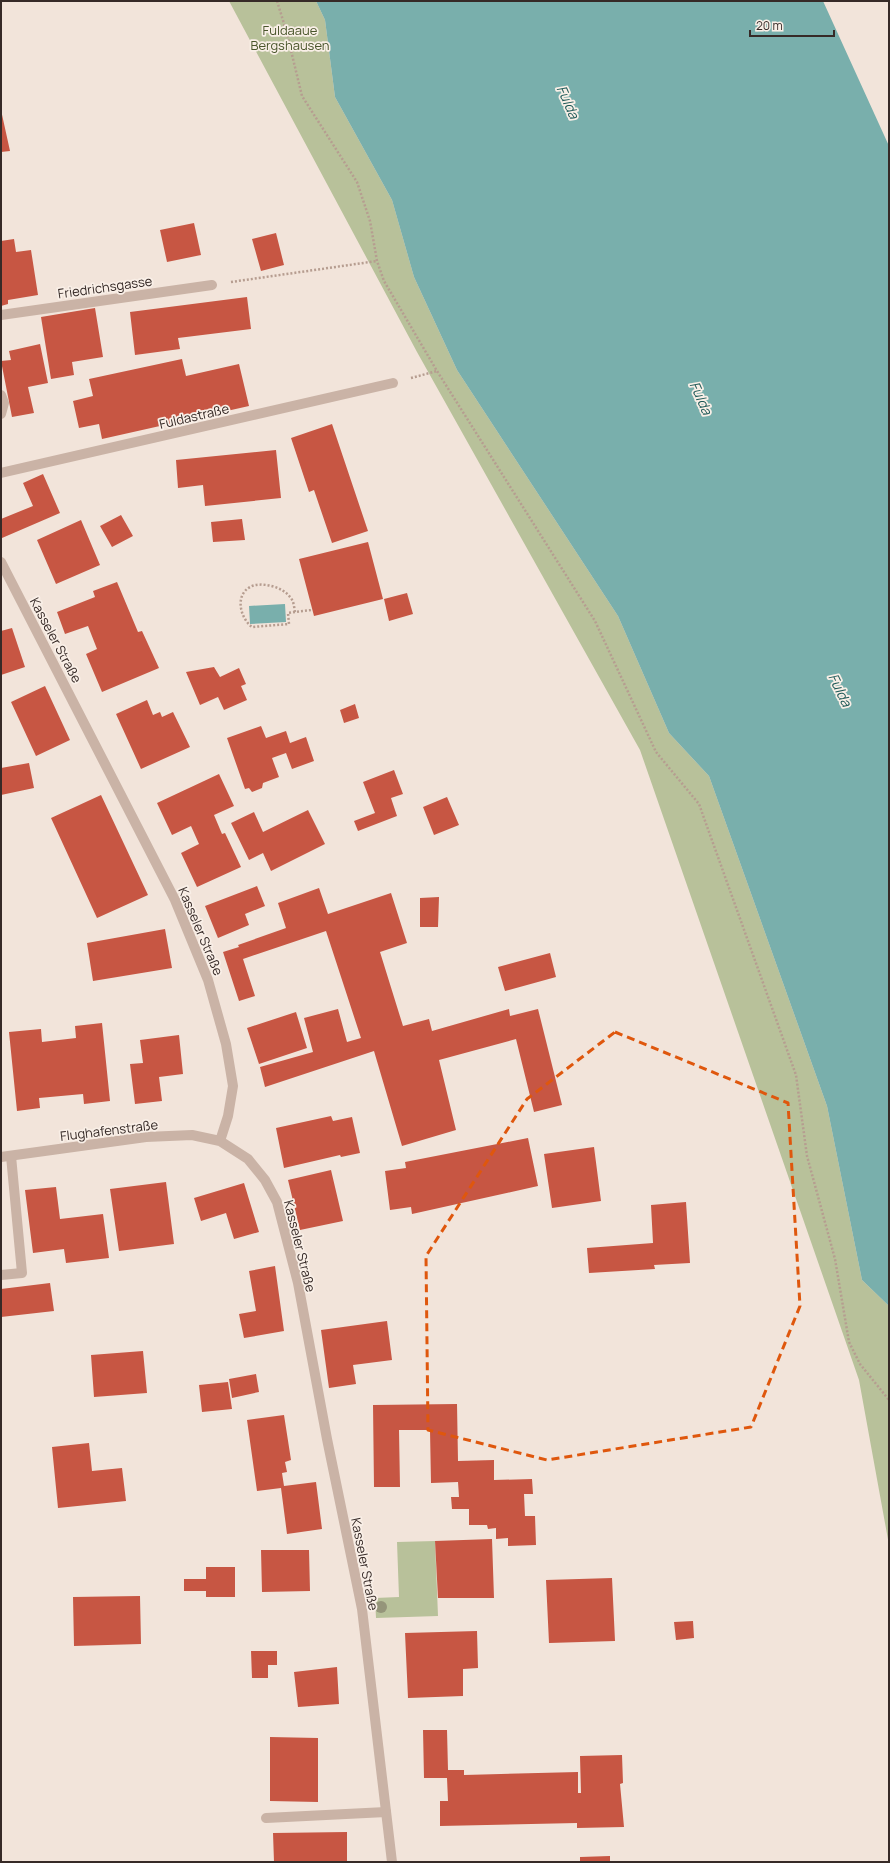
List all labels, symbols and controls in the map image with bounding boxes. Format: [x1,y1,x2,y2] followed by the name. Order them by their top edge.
[750,12,834,38] scale bar
[756,17,783,34] text: 20 m
[250,21,330,54] park label: Fuldaaue Bergshausen
[553,82,585,123] water label: Fulda
[57,271,154,303] street label: Friedrichsgasse
[686,378,718,419] water label: Fulda
[157,399,231,433] street label: Fuldastraße
[26,594,86,686] street label: Kasseler Straße
[824,670,857,711] water label: Fulda
[174,884,228,978] street label: Kasseler Straße
[59,1115,159,1145] street label: Flughafenstraße
[280,1198,320,1294] street label: Kasseler Straße
[347,1516,383,1612] street label: Kasseler Straße

